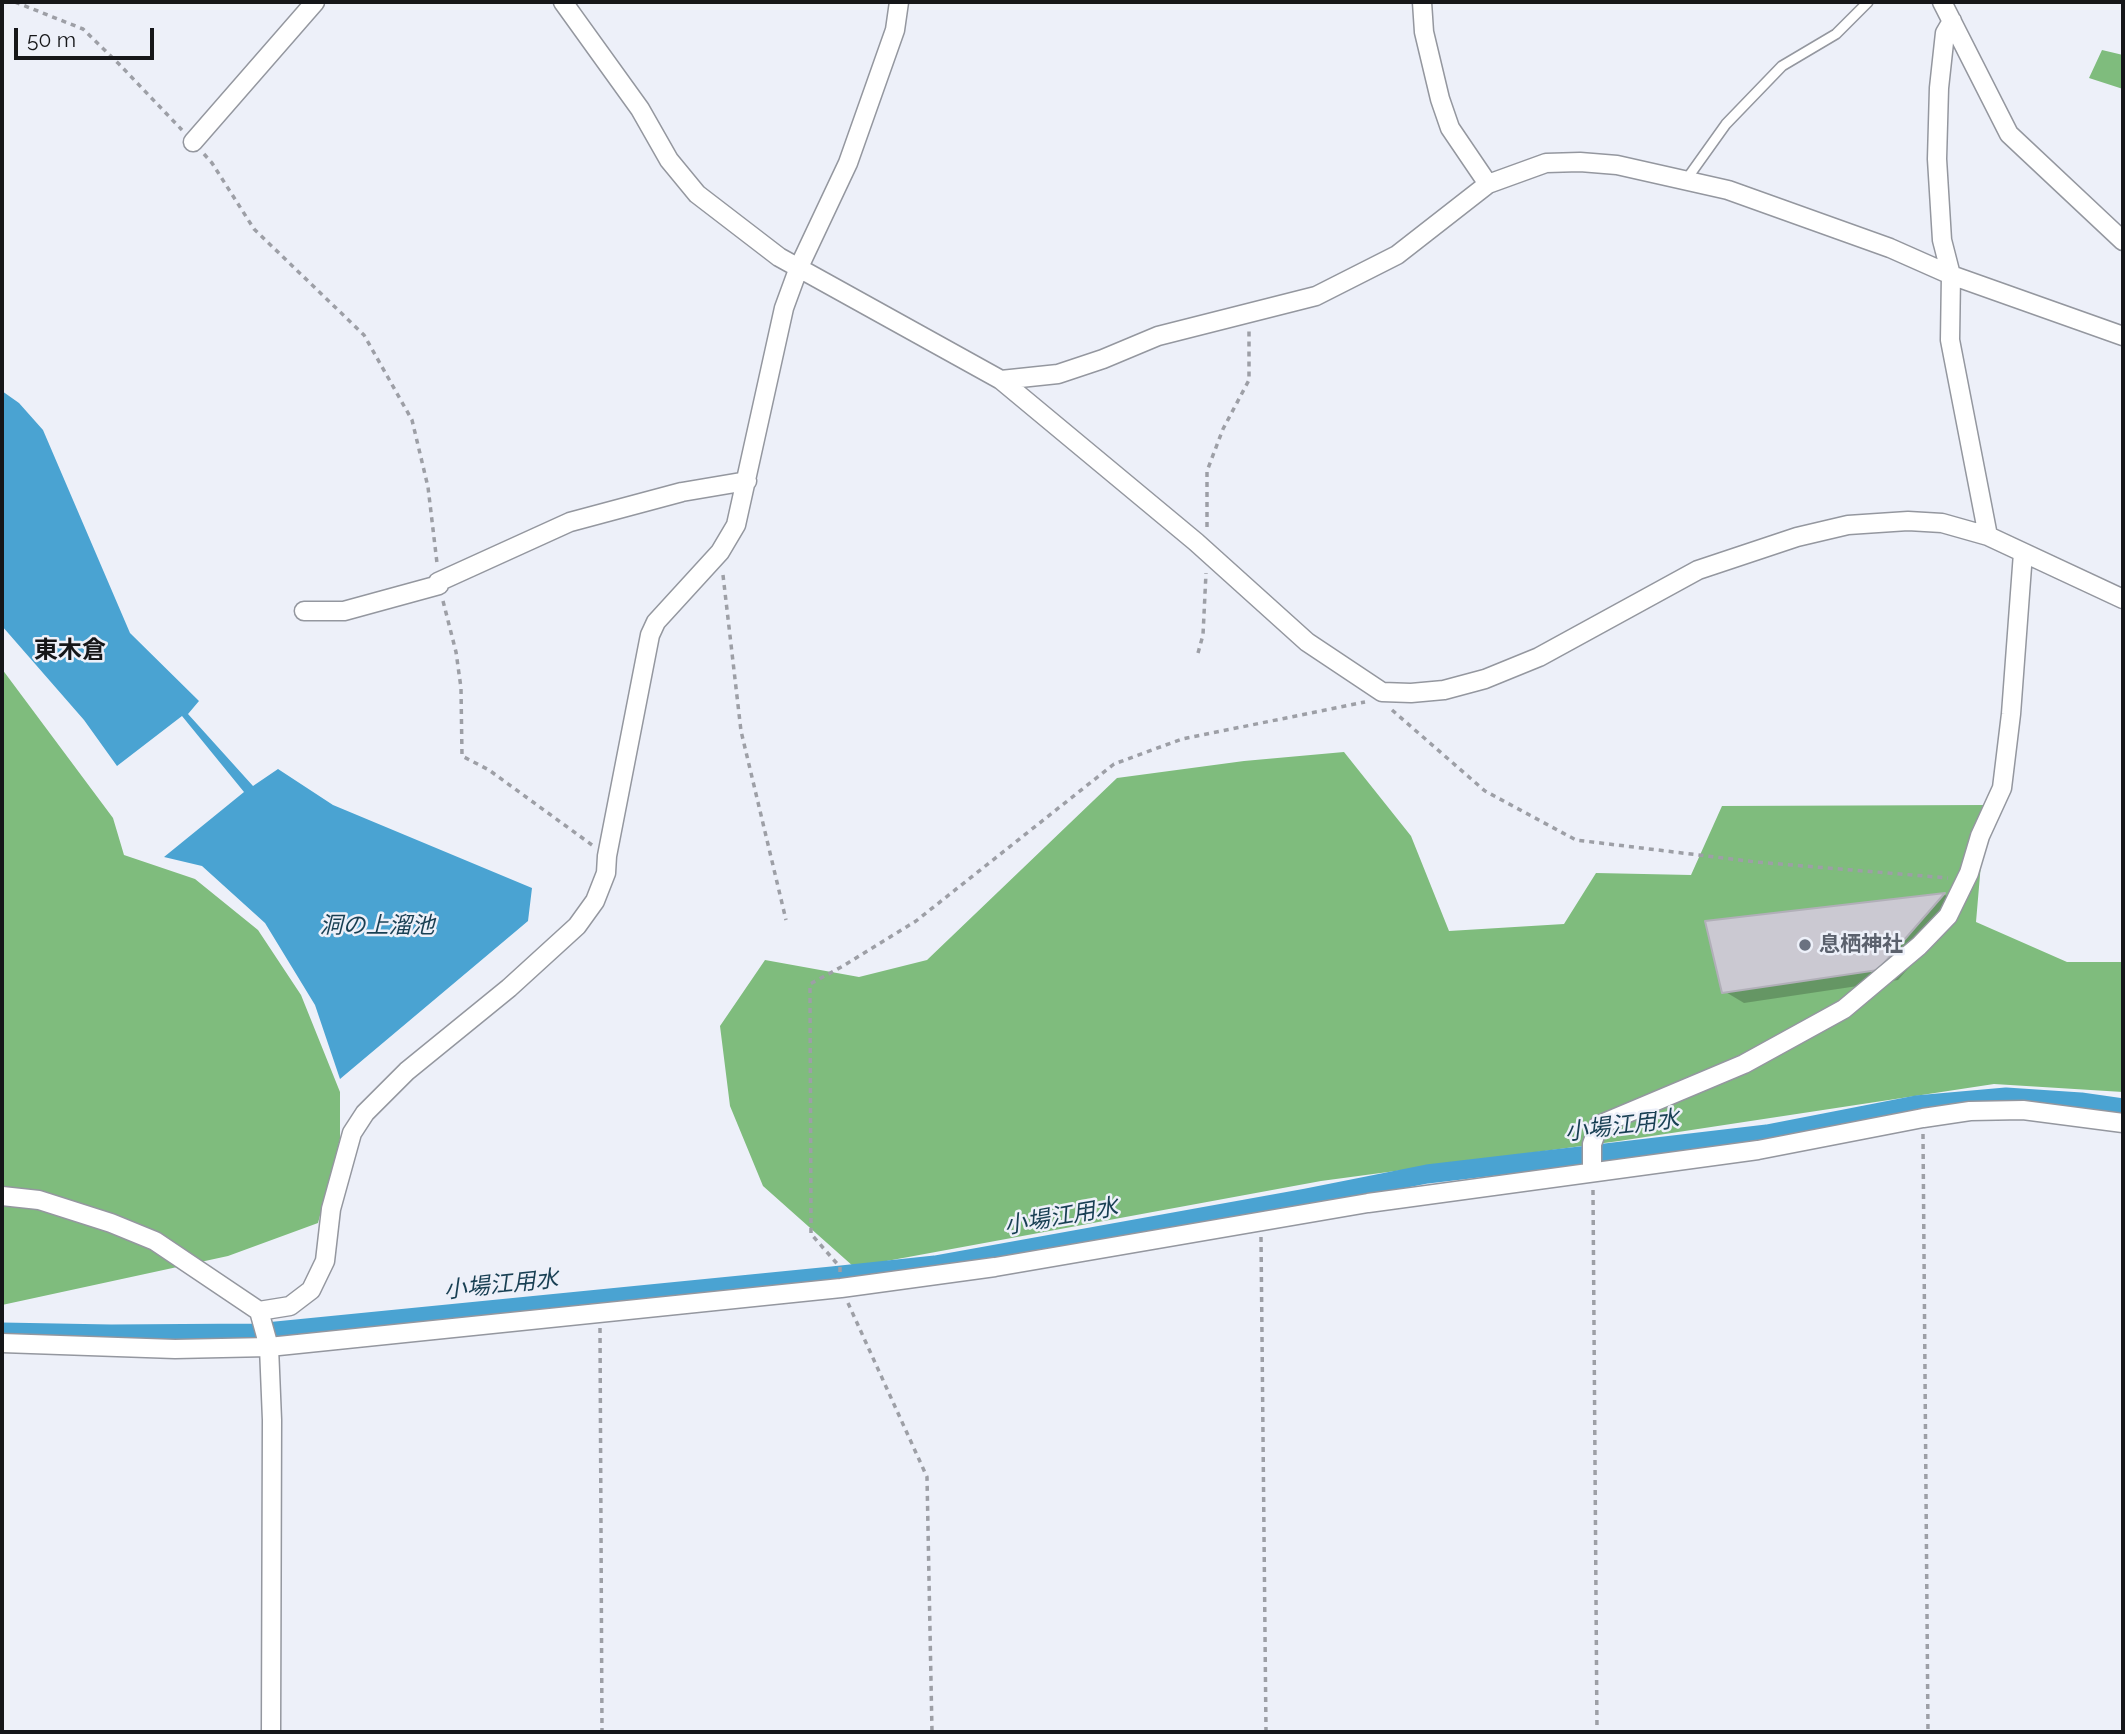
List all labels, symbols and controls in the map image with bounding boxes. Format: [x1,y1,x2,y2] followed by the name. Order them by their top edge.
[18,14,158,58] scale bar
[27,27,76,52] text: 50 m
[34,637,106,665] district label: 東木倉
[320,912,434,940] water label: 洞の上溜池
[1819,932,1903,958] place label: 息栖神社
[1797,937,1813,953] marker: 息栖神社
[1563,1105,1681,1147] water label: 小場江用水
[1002,1193,1120,1241] water label: 小場江用水
[442,1265,560,1305] water label: 小場江用水

